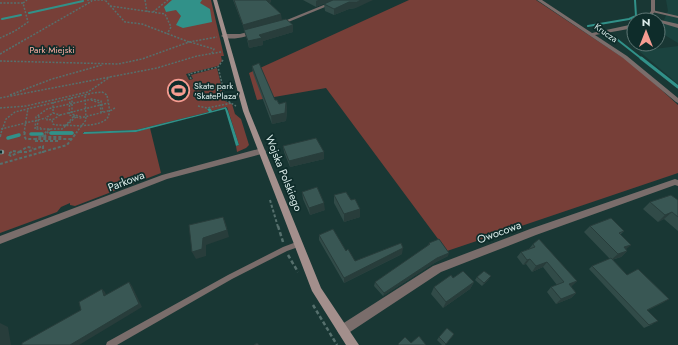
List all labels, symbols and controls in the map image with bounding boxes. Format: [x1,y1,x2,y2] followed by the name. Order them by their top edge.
[626,12,666,52] north arrow
[642,14,650,30] text: N
[592,20,621,45] street label: Krucza
[29,43,75,56] park label: Park Miejski
[166,78,192,104] sports icon: Skate park 'SkatePlaza'
[194,79,239,102] place label: Skate park 'SkatePlaza'
[261,132,307,214] street label: Wojska Polskiego
[105,167,147,195] street label: Parkowa
[475,217,523,247] street label: Owocowa

